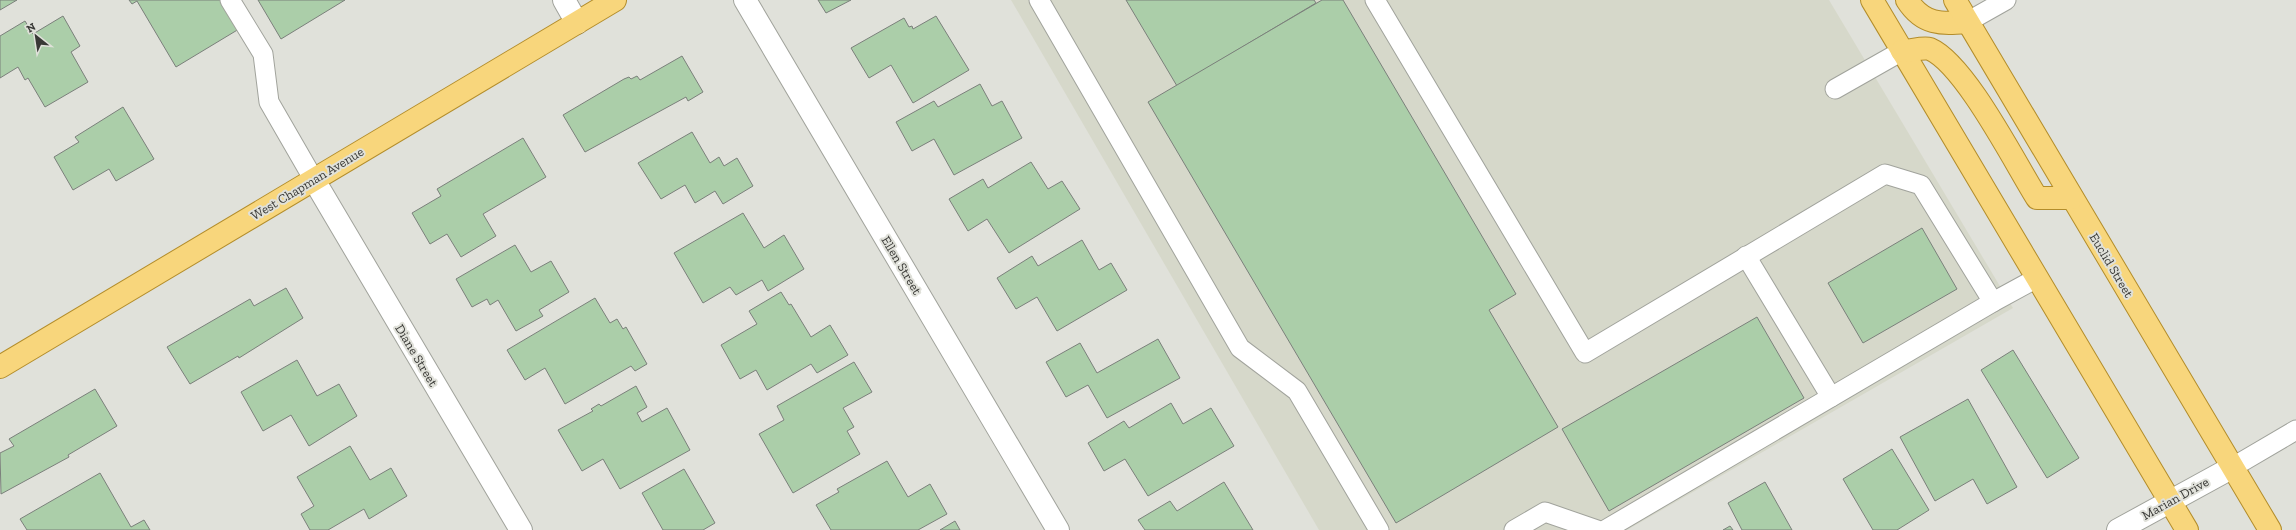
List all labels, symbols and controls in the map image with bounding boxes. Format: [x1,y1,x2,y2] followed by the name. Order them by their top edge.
[16,16,56,56] north arrow
[24,20,39,35] text: N
[248,144,366,223] street label: West Chapman Avenue
[2087,230,2137,300] street label: Euclid Street
[878,233,925,297] street label: Ellen Street
[392,321,441,389] street label: Diane Street
[2139,474,2211,523] street label: Marian Drive

